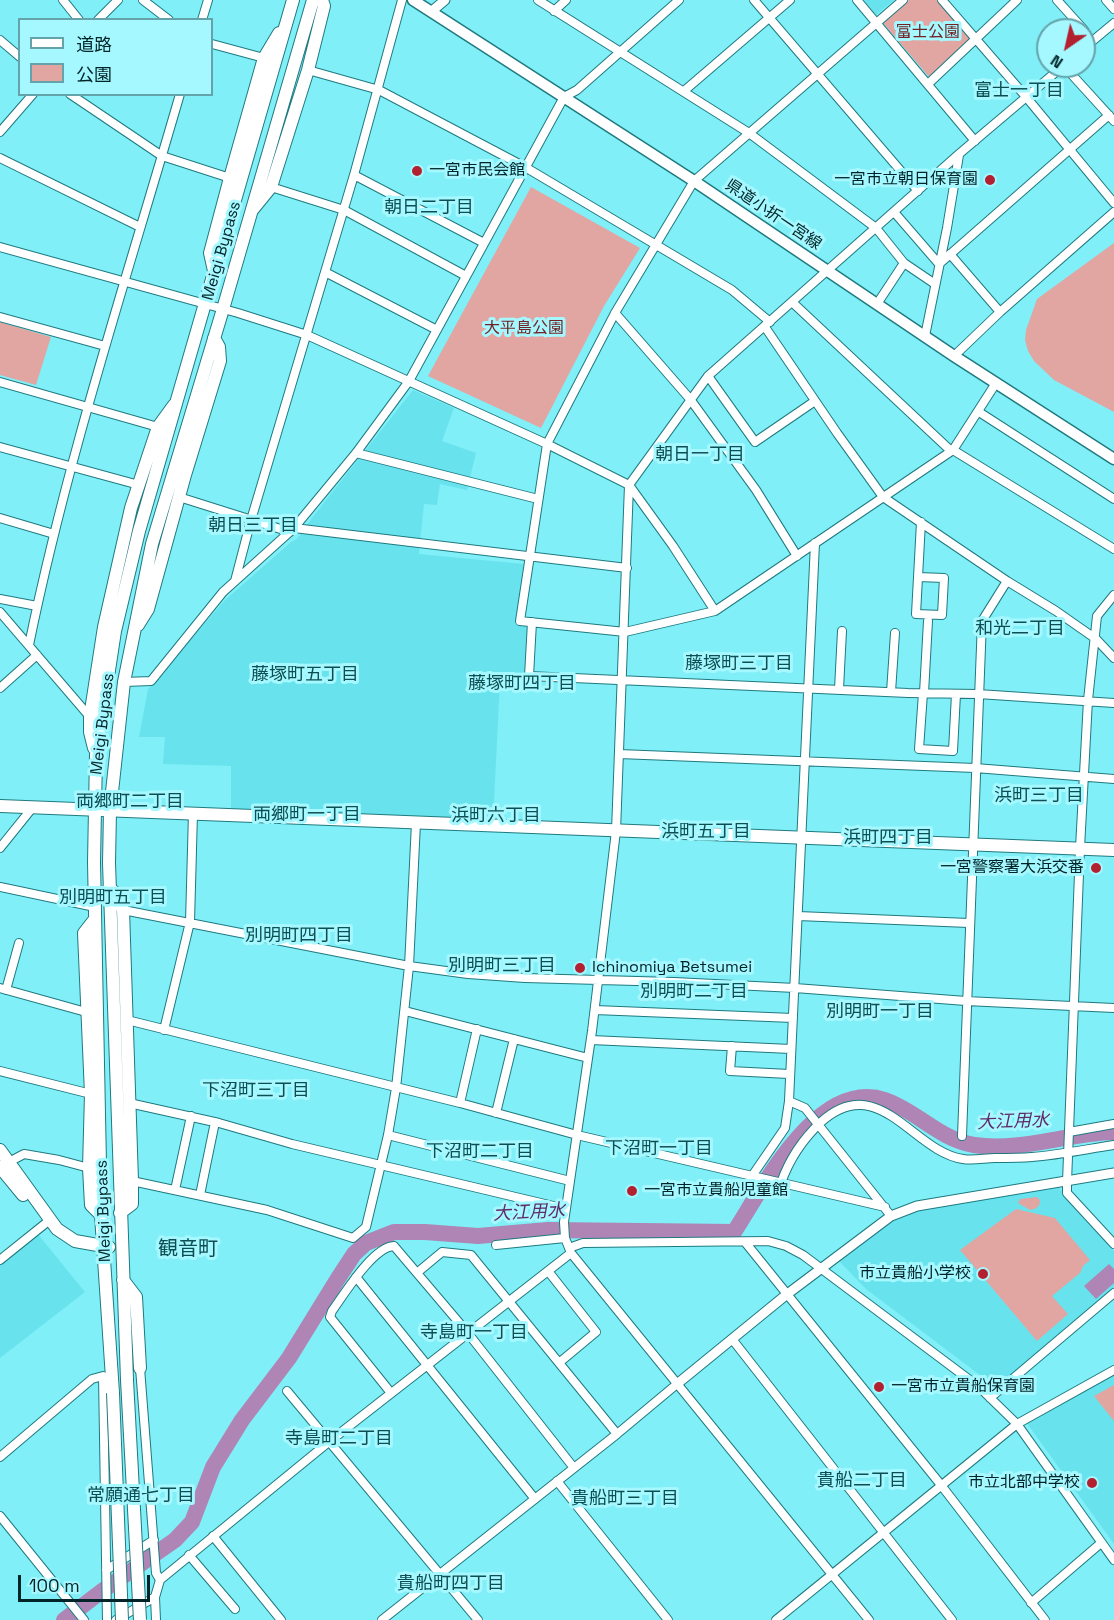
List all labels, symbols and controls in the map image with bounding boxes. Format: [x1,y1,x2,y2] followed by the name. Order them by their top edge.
[18,18,213,96] legend
[1036,18,1096,78] north arrow
[896,23,960,43] park label: 富士公園
[76,33,112,56] text: 道路
[1046,50,1067,73] text: N
[76,63,112,86] text: 公園
[974,80,1064,102] district label: 富士一丁目
[429,161,525,181] place label: 一宮市民会館
[410,164,424,178] marker: 一宮市民会館
[834,170,978,190] place label: 一宮市立朝日保育園
[983,173,997,187] marker: 一宮市立朝日保育園
[721,176,825,254] street label: 県道小折一宮線
[384,197,474,219] district label: 朝日二丁目
[199,199,245,303] street label: Meigi Bypass
[484,319,564,339] park label: 大平島公園
[655,444,745,466] district label: 朝日一丁目
[208,515,298,537] district label: 朝日三丁目
[975,618,1065,640] district label: 和光二丁目
[685,653,793,675] district label: 藤塚町三丁目
[251,664,359,686] district label: 藤塚町五丁目
[87,672,119,776] street label: Meigi Bypass
[468,673,576,695] district label: 藤塚町四丁目
[994,785,1084,807] district label: 浜町三丁目
[76,791,184,813] district label: 両郷町二丁目
[253,804,361,826] district label: 両郷町一丁目
[451,805,541,827] district label: 浜町六丁目
[661,821,751,843] district label: 浜町五丁目
[843,827,933,849] district label: 浜町四丁目
[940,858,1084,878] place label: 一宮警察署大浜交番
[1089,861,1103,875] marker: 一宮警察署大浜交番
[59,887,167,909] district label: 別明町五丁目
[245,925,353,947] district label: 別明町四丁目
[448,955,556,977] district label: 別明町三丁目
[592,958,752,978] place label: Ichinomiya Betsumei
[573,961,587,975] marker: Ichinomiya Betsumei
[640,981,748,1003] district label: 別明町二丁目
[826,1001,934,1023] district label: 別明町一丁目
[202,1080,310,1102] district label: 下沼町三丁目
[977,1110,1049,1134] water label: 大江用水
[605,1138,713,1160] district label: 下沼町一丁目
[426,1141,534,1163] district label: 下沼町二丁目
[93,1160,115,1262] street label: Meigi Bypass
[644,1181,788,1201] place label: 一宮市立貴船児童館
[625,1184,639,1198] marker: 一宮市立貴船児童館
[492,1200,566,1226] water label: 大江用水
[158,1238,218,1262] district label: 観音町
[859,1264,971,1284] place label: 市立貴船小学校
[976,1267,990,1281] marker: 市立貴船小学校
[420,1322,528,1344] district label: 寺島町一丁目
[891,1377,1035,1397] place label: 一宮市立貴船保育園
[872,1380,886,1394] marker: 一宮市立貴船保育園
[285,1428,393,1450] district label: 寺島町二丁目
[817,1470,907,1492] district label: 貴船二丁目
[968,1473,1080,1493] place label: 市立北部中学校
[1085,1476,1099,1490] marker: 市立北部中学校
[87,1485,195,1507] district label: 常願通七丁目
[571,1488,679,1510] district label: 貴船町三丁目
[21,1563,153,1601] scale bar
[397,1573,505,1595] district label: 貴船町四丁目
[29,1574,80,1597] text: 100 m

